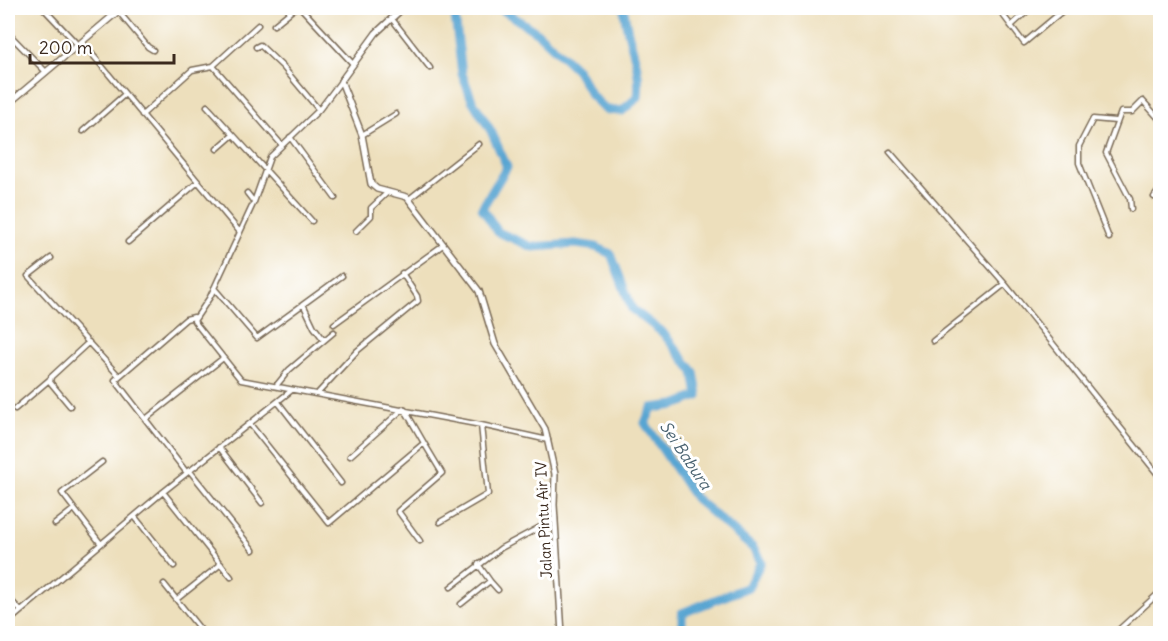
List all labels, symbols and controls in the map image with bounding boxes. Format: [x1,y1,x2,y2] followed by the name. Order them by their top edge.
[30,27,174,65] scale bar
[39,36,93,59] text: 200 m
[656,417,717,494] water label: Sei Babura
[531,461,556,579] street label: Jalan Pintu Air IV

